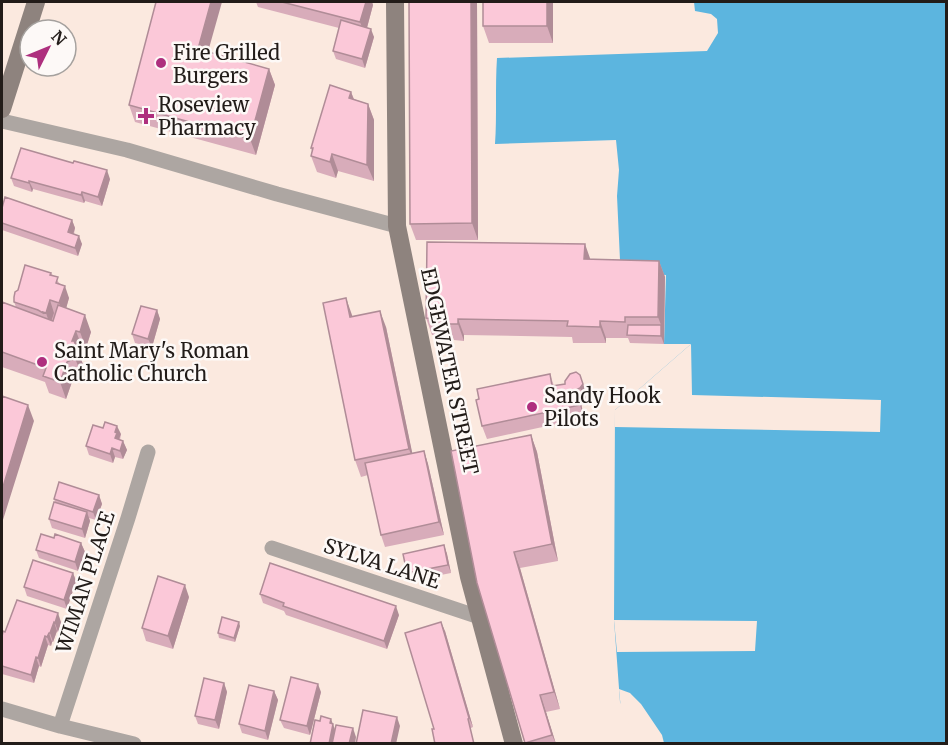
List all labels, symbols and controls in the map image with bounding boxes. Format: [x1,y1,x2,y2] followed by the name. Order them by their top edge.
[18,18,78,78] north arrow
[47,26,71,49] text: N
[173,40,280,88] place label: Fire Grilled Burgers
[154,56,168,70] marker: Fire Grilled Burgers
[158,92,256,140] place label: Roseview Pharmacy
[139,109,153,123] marker: Roseview Pharmacy
[416,265,484,477] street label: EDGEWATER STREET
[54,338,249,386] place label: Saint Mary's Roman Catholic Church
[35,355,49,369] marker: Saint Mary's Roman Catholic Church
[544,383,661,431] place label: Sandy Hook Pilots
[525,400,539,414] marker: Sandy Hook Pilots
[50,508,120,657] street label: WIMAN PLACE
[321,532,444,594] street label: SYLVA LANE

